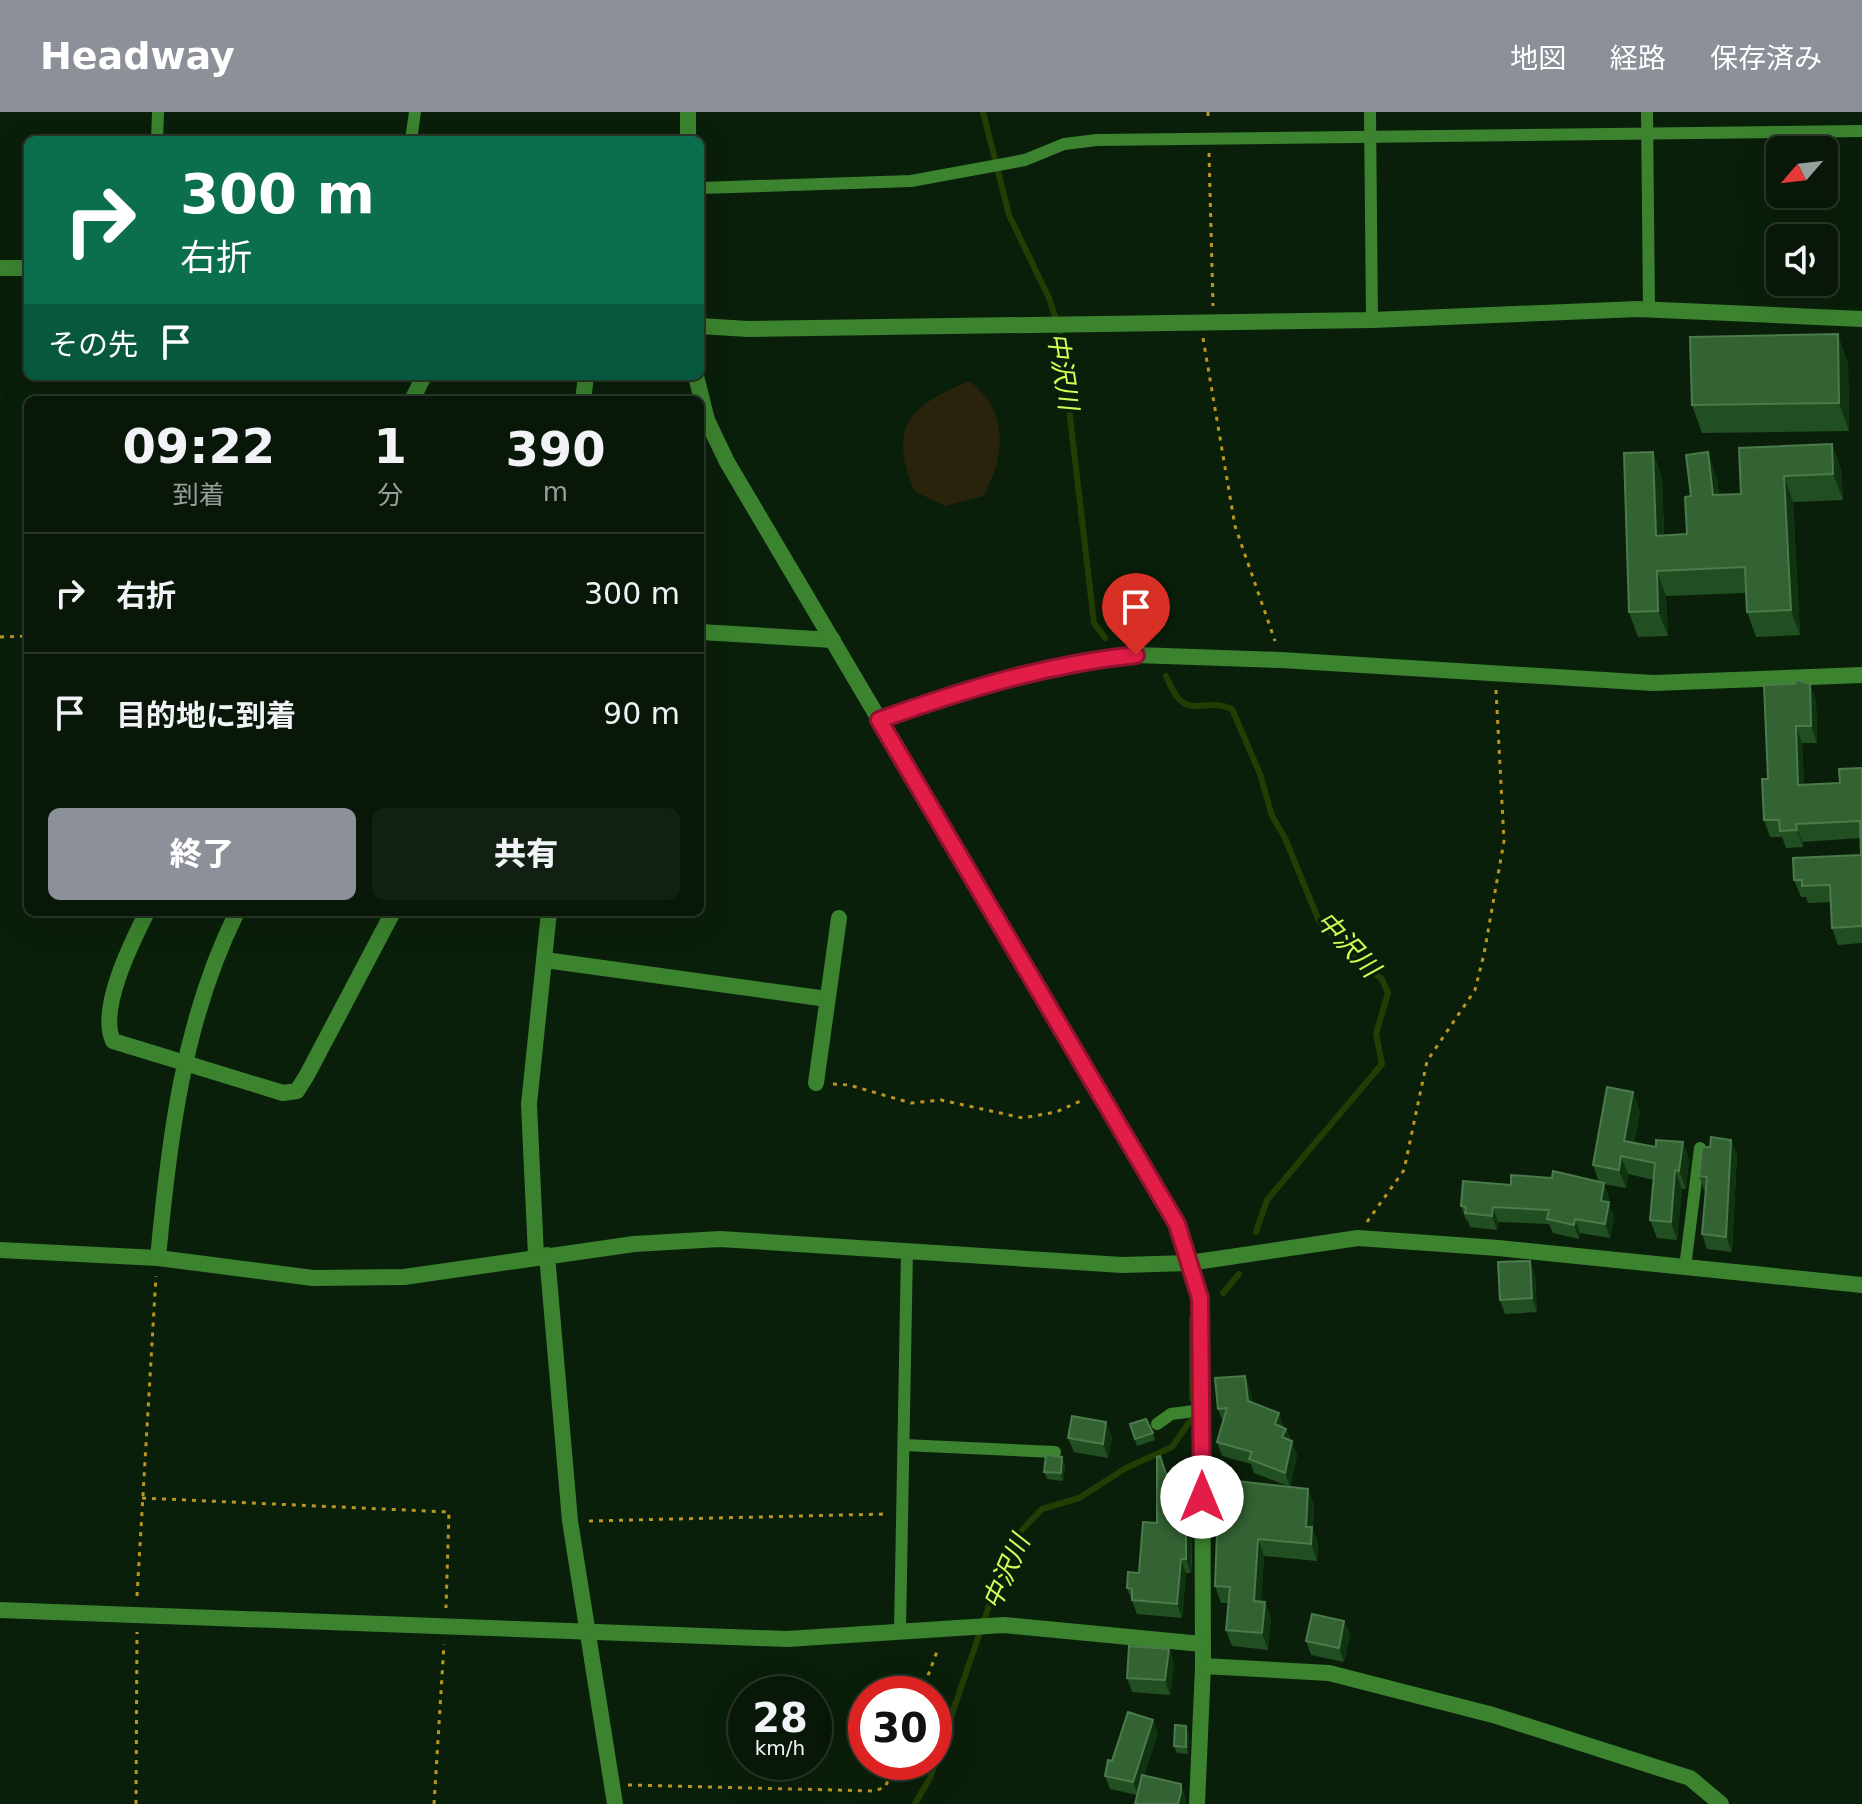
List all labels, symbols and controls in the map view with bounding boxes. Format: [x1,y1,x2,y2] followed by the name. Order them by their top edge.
[40,34,235,78] text: Headway
[1510,42,1566,75] text: 地図
[1610,42,1666,75] text: 経路
[1710,42,1822,75] text: 保存済み
[1766,136,1838,208] north arrow
[1766,136,1838,296] map controls
[180,161,375,226] text: 300 m
[48,168,152,272] icon: right
[1766,224,1838,296] button: sound
[180,237,252,278] text: 右折
[154,320,198,364] icon: arrive
[48,327,138,362] text: その先
[1042,330,1084,415] water label: 中沢川
[122,418,275,474] text: 09:22
[374,418,407,474] text: 1
[505,421,606,477] text: 390
[543,477,568,507] text: m
[173,480,225,510] text: 到着
[377,480,403,510] text: 分
[48,571,92,615] icon: right
[1102,573,1170,655] pin
[584,576,680,611] text: 300 m
[116,578,176,613] text: 右折
[1114,585,1158,629] icon: arrive
[48,691,92,735] icon: arrive
[603,696,680,731] text: 90 m
[116,698,296,733] text: 目的地に到着
[48,808,356,900] button: 終了
[372,808,680,900] button: 共有
[1310,905,1388,985] water label: 中沢川
[1160,1455,1244,1539] position arrow
[976,1528,1037,1614] water label: 中沢川
[848,1676,952,1780] speed limit sign: 30
[752,1695,808,1741] text: 28
[755,1736,805,1760] text: km/h

